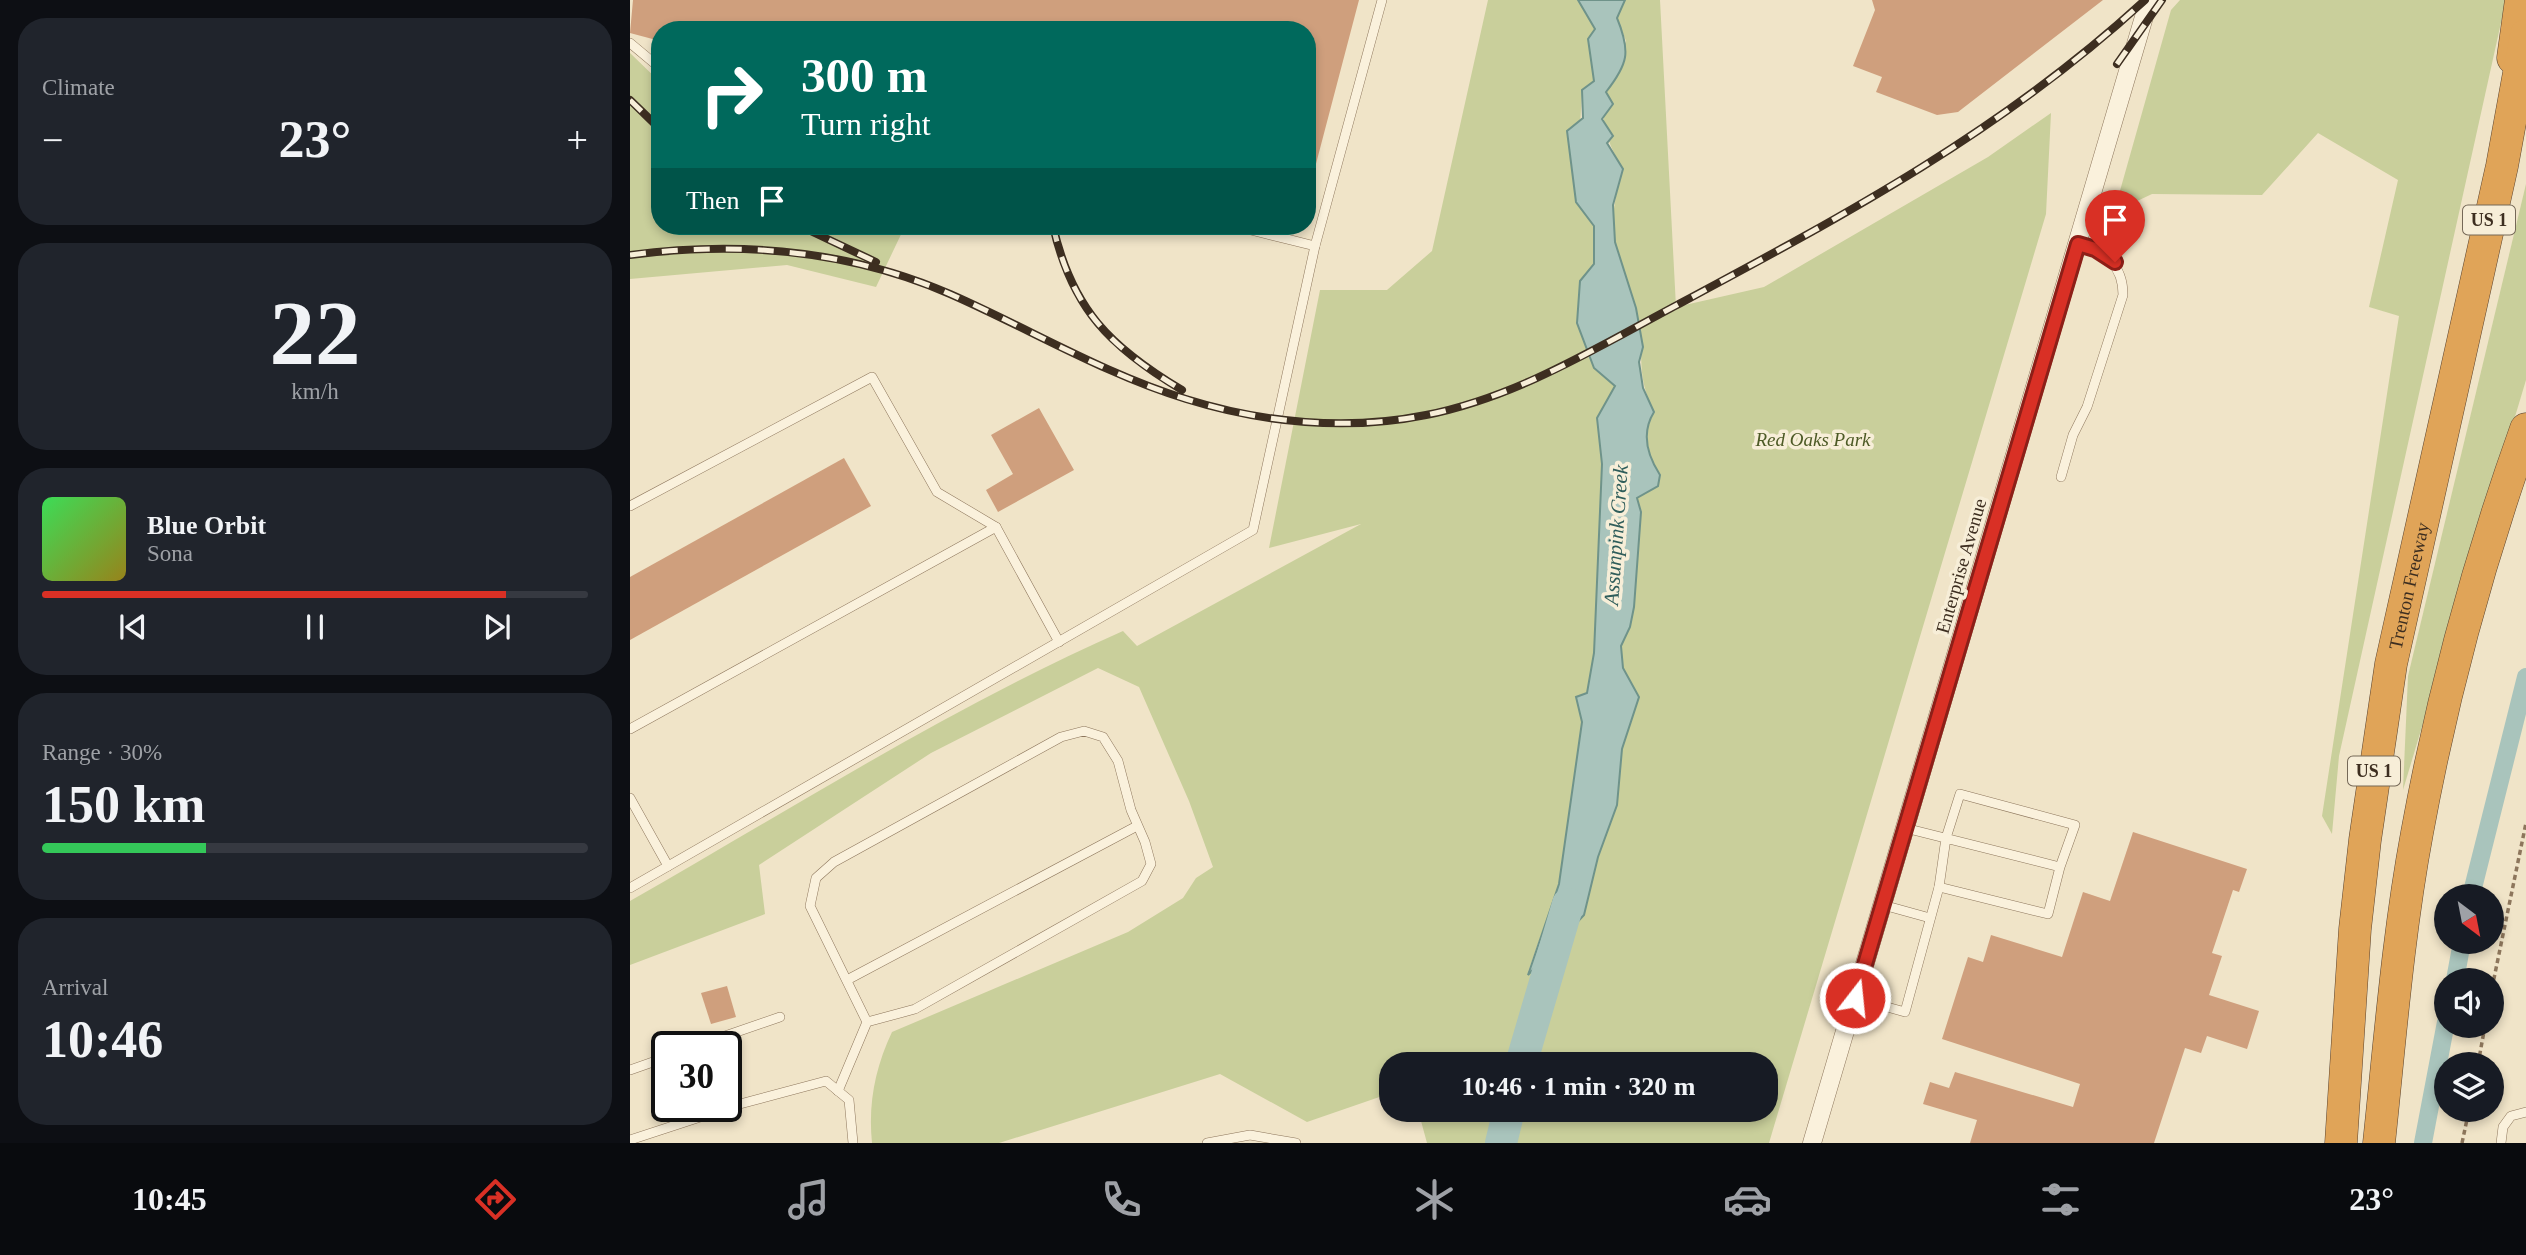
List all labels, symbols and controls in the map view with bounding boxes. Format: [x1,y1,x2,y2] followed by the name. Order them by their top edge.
[801,48,928,103] text: 300 m
[686,49,777,140] icon: right
[42,75,115,100] text: Climate
[801,106,931,142] text: Turn right
[279,111,351,168] text: 23°
[42,119,63,161] text: −
[567,119,588,161] text: +
[753,182,791,220] icon: arrive
[686,186,739,215] text: Then
[2085,190,2145,262] pin
[2096,201,2134,239] icon: arrive
[2463,205,2515,234] road number: US 1
[270,283,361,384] text: 22
[291,379,339,404] text: km/h
[1754,429,1871,450] park label: Red Oaks Park
[1599,463,1633,608] water label: Assunpink Creek
[1932,496,1990,636] street label: Enterprise Avenue
[147,511,266,540] text: Blue Orbit
[2384,520,2433,651] street label: Trenton Freeway
[147,541,193,566] text: Sona
[114,608,152,646] icon: previous
[296,608,334,646] icon: pause
[478,608,516,646] icon: next
[42,740,162,765] text: Range · 30%
[2348,756,2400,786] road number: US 1
[42,776,205,833] text: 150 km
[2434,884,2504,954] north arrow
[2434,884,2504,1122] map controls
[1818,961,1892,1035] position arrow
[2434,968,2504,1038] button: sound
[42,975,108,1000] text: Arrival
[42,1011,163,1068] text: 10:46
[651,1031,742,1122] speed limit sign: 30
[2434,1052,2504,1122] button: layers
[1462,1072,1696,1101] text: 10:46 · 1 min · 320 m
[471,1175,520,1224] icon: directions
[784,1175,833,1224] icon: music
[1097,1175,1146,1224] icon: phone
[1410,1175,1459,1224] icon: climate
[1723,1175,1772,1224] icon: car
[2036,1175,2085,1224] icon: filters
[132,1181,207,1217] text: 10:45
[2349,1181,2394,1217] text: 23°

